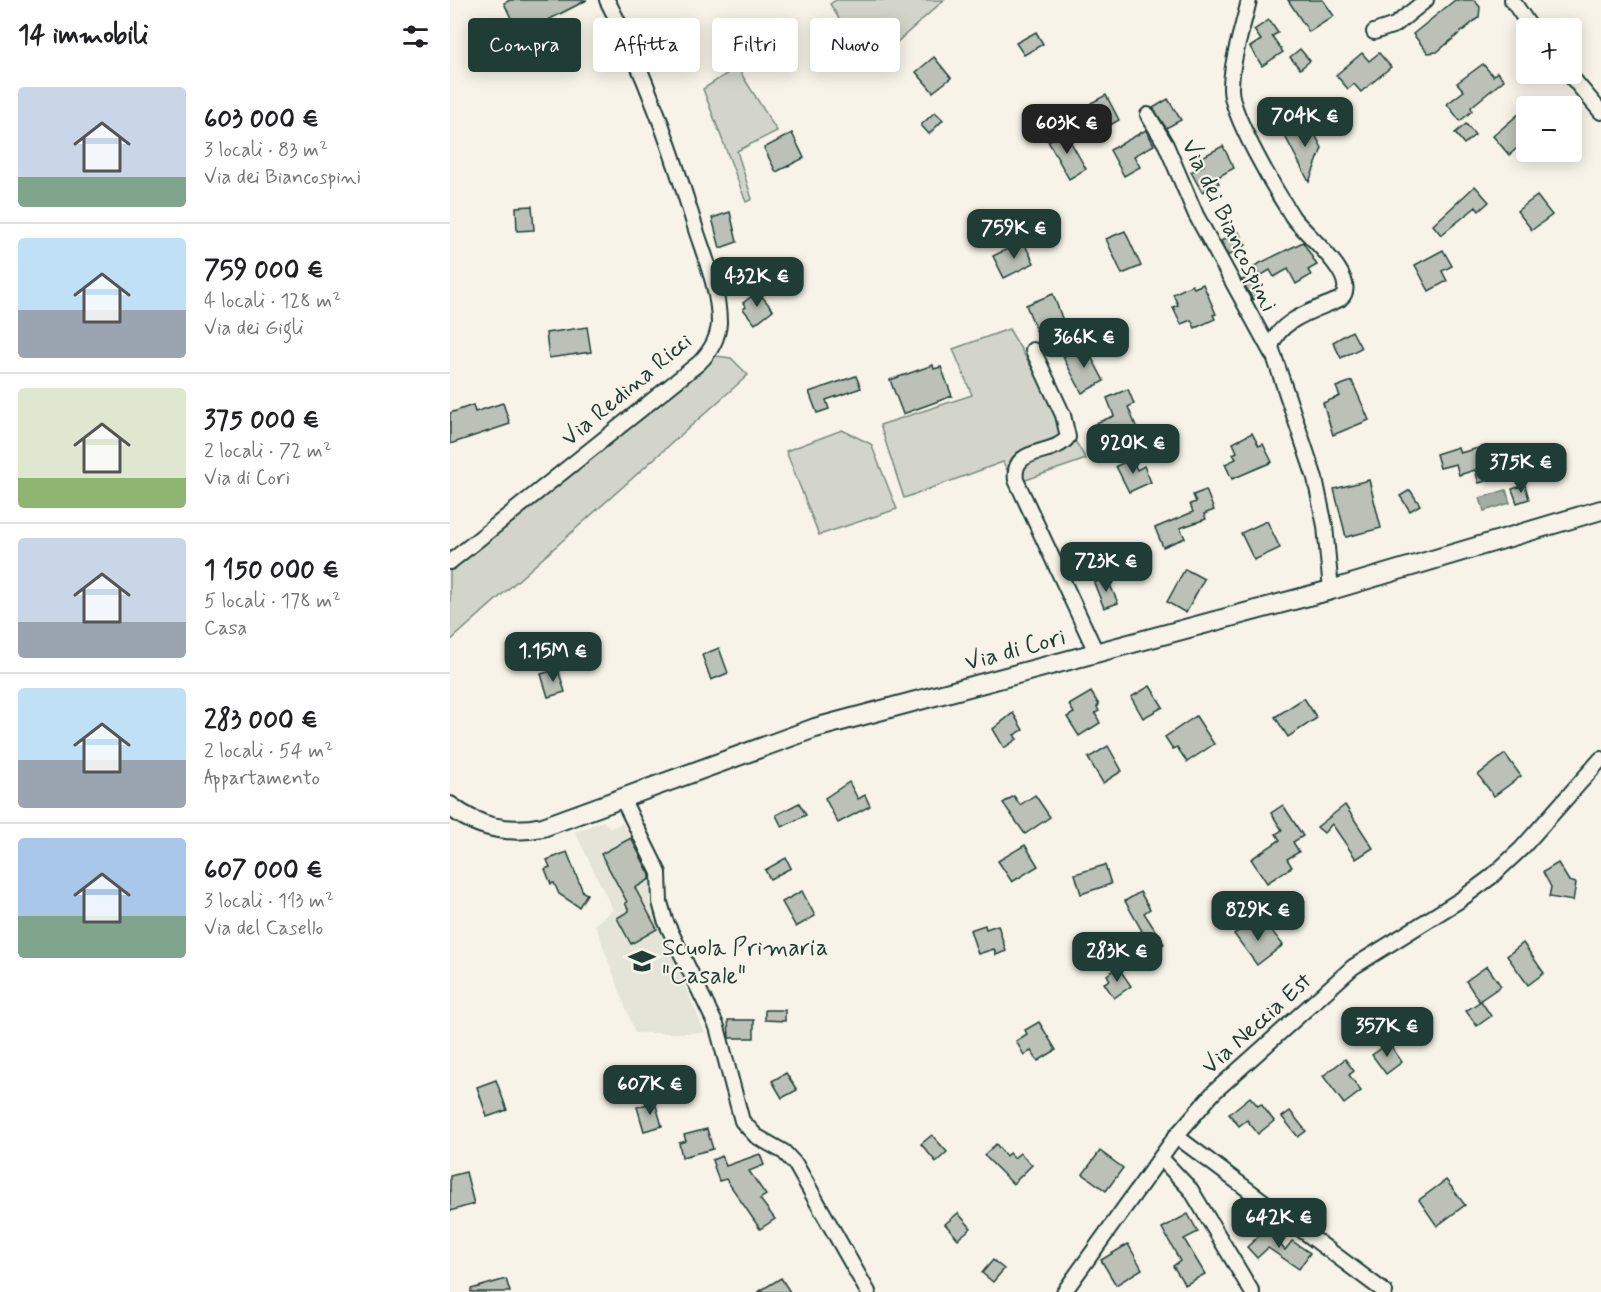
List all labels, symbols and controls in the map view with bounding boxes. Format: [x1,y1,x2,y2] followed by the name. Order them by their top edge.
[468,18,581,72] chip: Compra
[593,18,700,72] chip: Affitta
[712,18,798,72] chip: Filtri
[810,18,900,72] chip: Nuovo
[1516,18,1582,162] map controls
[1516,18,1582,84] button: +
[18,19,148,53] text: 14 immobili
[399,20,432,53] icon: filters
[1516,96,1582,162] button: −
[1256,97,1354,148] pin: 704K €
[204,103,319,137] text: 603 000 €
[1271,103,1339,130] text: 704K €
[1018,104,1116,155] pin: 603K €
[1036,110,1098,137] text: 603K €
[66,111,138,183] icon: home
[1173,134,1284,317] street label: Via dei Biancospini
[204,137,328,164] text: 3 locali · 83 m²
[204,164,361,191] text: Via dei Biancospini
[965,209,1063,260] pin: 759K €
[981,215,1047,242] text: 759K €
[204,254,323,288] text: 759 000 €
[708,257,806,308] pin: 432K €
[66,262,138,334] icon: home
[725,263,789,290] text: 432K €
[204,288,341,315] text: 4 locali · 128 m²
[204,315,304,342] text: Via dei Gigli
[1035,318,1133,369] pin: 366K €
[1053,324,1115,351] text: 366K €
[555,326,699,454] street label: Via Redina Ricci
[204,404,319,438] text: 375 000 €
[66,412,138,484] icon: home
[1084,424,1182,475] pin: 920K €
[1100,430,1166,457] text: 920K €
[204,438,332,465] text: 2 locali · 72 m²
[1472,443,1570,494] pin: 375K €
[1490,449,1552,476] text: 375K €
[204,465,290,492] text: Via di Cori
[1057,542,1155,593] pin: 723K €
[1074,548,1138,575] text: 723K €
[204,554,339,588] text: 1 150 000 €
[66,562,138,634] icon: home
[204,588,341,615] text: 5 locali · 178 m²
[204,615,247,642] text: Casa
[962,622,1069,679] street label: Via di Cori
[498,632,608,683] pin: 1.15M €
[519,638,587,665] text: 1.15M €
[204,704,318,738] text: 283 000 €
[66,712,138,784] icon: home
[204,738,333,765] text: 2 locali · 54 m²
[204,765,320,792] text: Appartamento
[204,854,323,888] text: 607 000 €
[66,862,138,934] icon: home
[204,888,334,915] text: 3 locali · 113 m²
[1209,891,1307,942] pin: 829K €
[1226,897,1291,924] text: 829K €
[204,915,323,942] text: Via del Casello
[1068,932,1166,983] pin: 283K €
[662,933,828,992] place label: Scuola Primaria "Casale"
[1086,938,1148,965] text: 283K €
[627,946,657,976] school or university icon: Scuola Primaria "Casale"
[1195,966,1319,1082] street label: Via Neccia Est
[1338,1007,1436,1058] pin: 357K €
[1355,1013,1419,1040] text: 357K €
[601,1065,699,1116] pin: 607K €
[617,1071,683,1098] text: 607K €
[1230,1198,1328,1249] pin: 642K €
[1246,1204,1312,1231] text: 642K €

